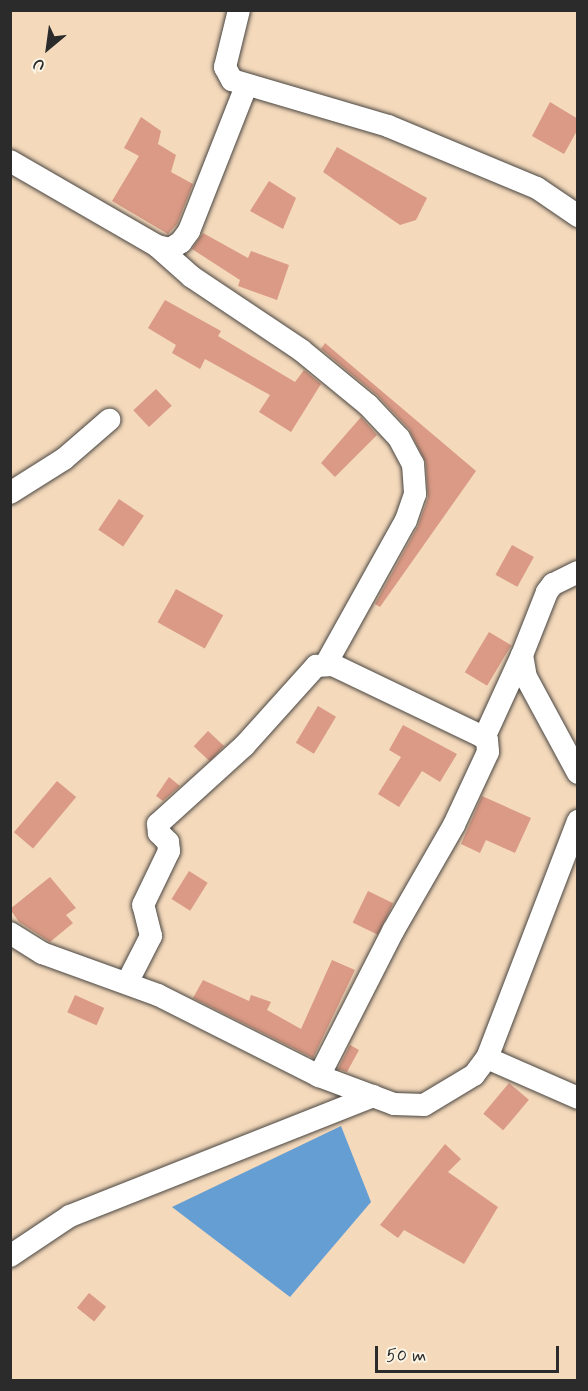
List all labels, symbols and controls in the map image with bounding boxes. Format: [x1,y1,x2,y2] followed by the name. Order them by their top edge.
[18,18,78,78] north arrow
[29,52,49,76] text: U
[378,1334,562,1372] scale bar
[386,1344,426,1368] text: 50 m

